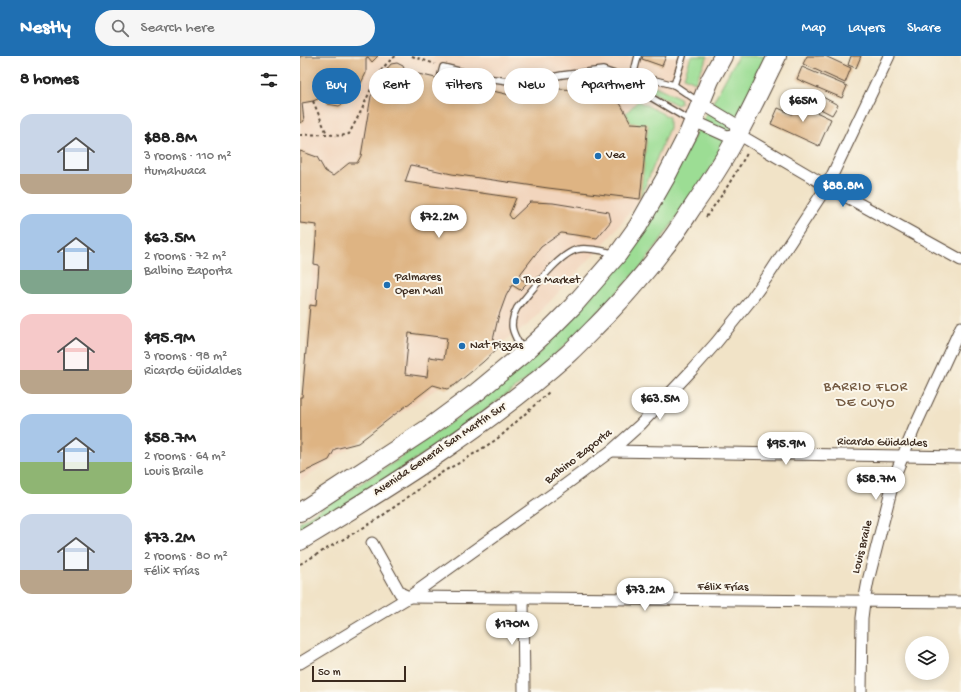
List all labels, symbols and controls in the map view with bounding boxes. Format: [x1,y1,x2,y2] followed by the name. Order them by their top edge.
[95,10,375,46] search box
[20,17,71,40] text: Nestly
[109,17,131,39] icon: search
[141,19,214,37] text: Search here
[802,20,826,37] text: Map
[848,20,885,37] text: Layers
[907,20,941,37] text: Share
[312,68,361,104] chip: Buy
[369,68,424,104] chip: Rent
[432,68,496,104] chip: Filters
[504,68,559,104] chip: New
[567,68,658,104] chip: Apartment
[258,69,280,91] icon: filters
[20,70,78,90] text: 8 homes
[779,89,827,123] pin: $65M
[789,94,817,109] text: $65M
[144,129,197,149] text: $88.8M
[52,130,100,178] icon: home
[144,149,232,164] text: 3 rooms · 110 m²
[605,149,626,163] place label: Vea
[593,151,603,161] marker: Vea
[144,164,206,179] text: Humahuaca
[810,174,876,208] pin: $88.8M
[823,179,863,194] text: $88.8M
[406,205,472,239] pin: $72.2M
[420,210,458,225] text: $72.2M
[144,229,195,249] text: $63.5M
[52,230,100,278] icon: home
[144,249,226,264] text: 2 rooms · 72 m²
[144,264,232,279] text: Balbino Zaporta
[394,271,443,299] place label: Palmares Open Mall
[523,274,581,288] place label: The Market
[511,276,521,286] marker: The Market
[382,280,392,290] marker: Palmares Open Mall
[144,329,195,349] text: $95.9M
[52,330,100,378] icon: home
[470,339,524,353] place label: Nat Pizzas
[457,341,467,351] marker: Nat Pizzas
[144,349,227,364] text: 3 rooms · 98 m²
[144,364,241,379] text: Ricardo Güidaldes
[823,379,908,412] district label: BARRIO FLOR DE CUYO
[627,387,693,421] pin: $63.5M
[640,392,680,407] text: $63.5M
[371,399,510,500] street label: Avenida General San Martín Sur
[542,426,616,488] street label: Balbino Zaporta
[144,429,196,449] text: $58.7M
[52,430,100,478] icon: home
[753,432,819,466] pin: $95.9M
[837,435,928,451] street label: Ricardo Güidaldes
[767,437,805,452] text: $95.9M
[144,449,226,464] text: 2 rooms · 64 m²
[144,464,203,479] text: Louis Braile
[843,467,909,501] pin: $58.7M
[856,472,896,487] text: $58.7M
[850,518,877,575] street label: Louis Braile
[144,529,195,549] text: $73.2M
[52,530,100,578] icon: home
[144,549,228,564] text: 2 rooms · 80 m²
[144,564,199,579] text: Félix Frías
[612,578,678,612] pin: $73.2M
[697,581,749,595] street label: Félix Frías
[626,583,664,598] text: $73.2M
[484,612,540,646] pin: $170M
[495,617,529,632] text: $170M
[905,636,949,680] map controls
[905,636,949,680] button: layers
[312,664,406,683] scale bar
[318,667,340,679] text: 50 m

